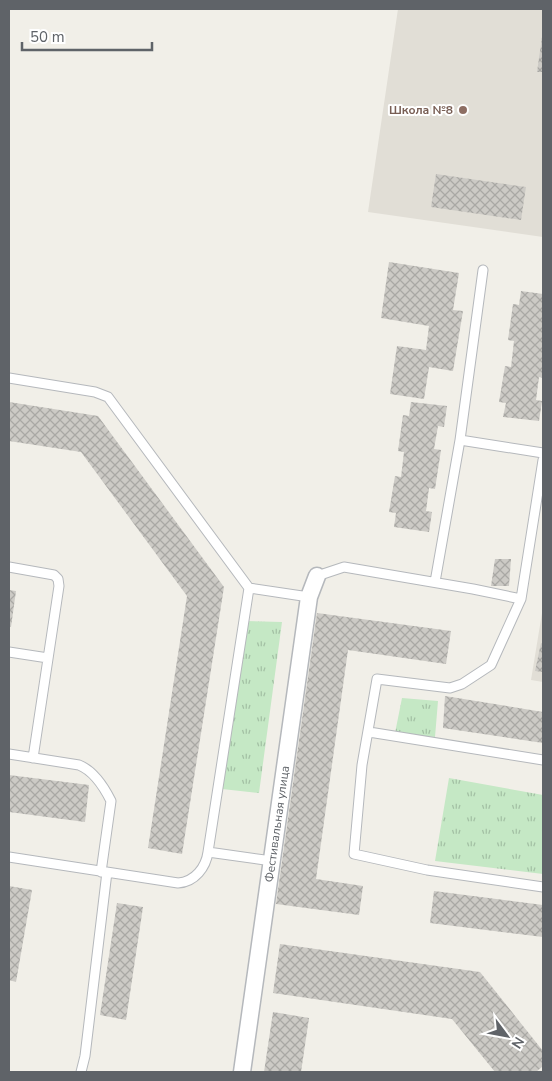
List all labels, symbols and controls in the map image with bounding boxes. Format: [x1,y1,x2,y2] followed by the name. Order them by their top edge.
[22,20,152,52] scale bar
[30,27,65,47] text: 50 m
[389,102,453,118] place label: Школа №8
[457,104,469,116] marker: Школа №8
[261,765,293,883] street label: Фестивальная улица
[482,1011,532,1061] north arrow
[507,1033,528,1052] text: N

